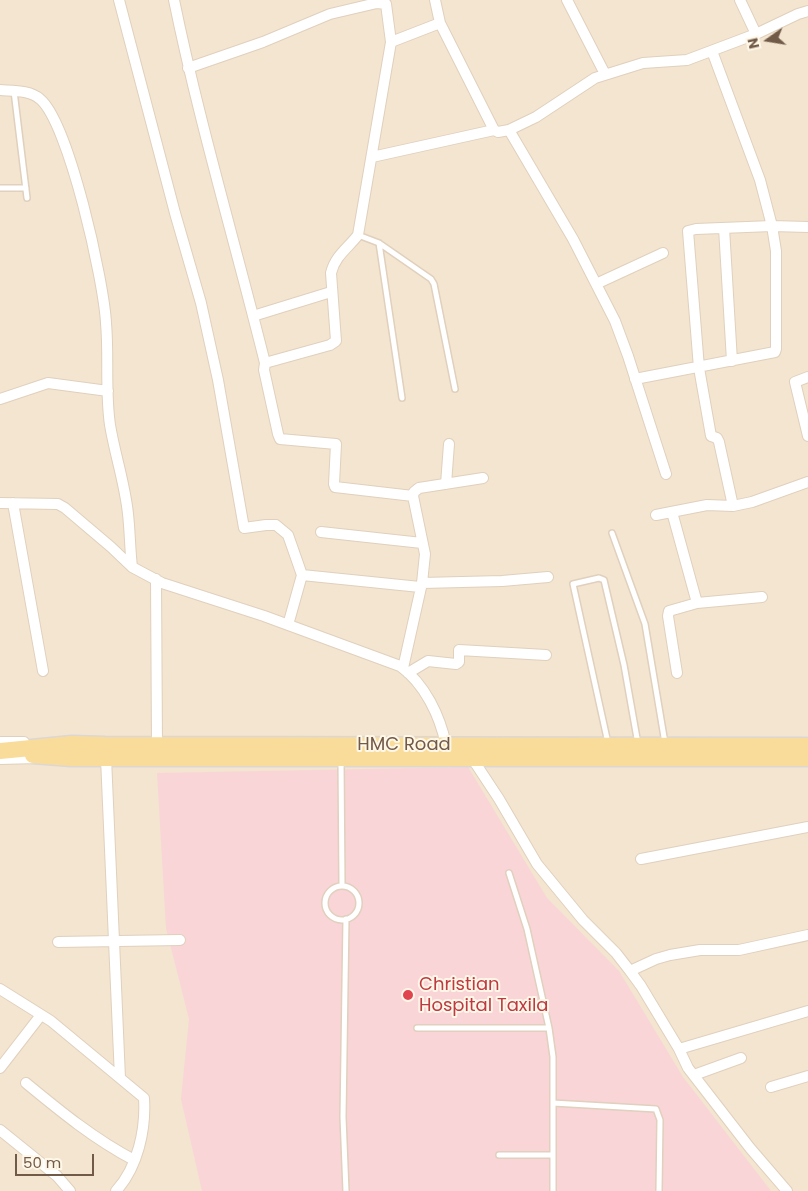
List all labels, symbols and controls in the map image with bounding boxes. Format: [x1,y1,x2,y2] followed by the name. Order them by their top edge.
[743,15,793,65] north arrow
[742,36,764,51] text: N
[357,734,451,756] street label: HMC Road
[419,974,548,1016] place label: Christian Hospital Taxila
[401,988,415,1002] marker: Christian Hospital Taxila
[18,1144,96,1176] scale bar
[23,1152,61,1173] text: 50 m

